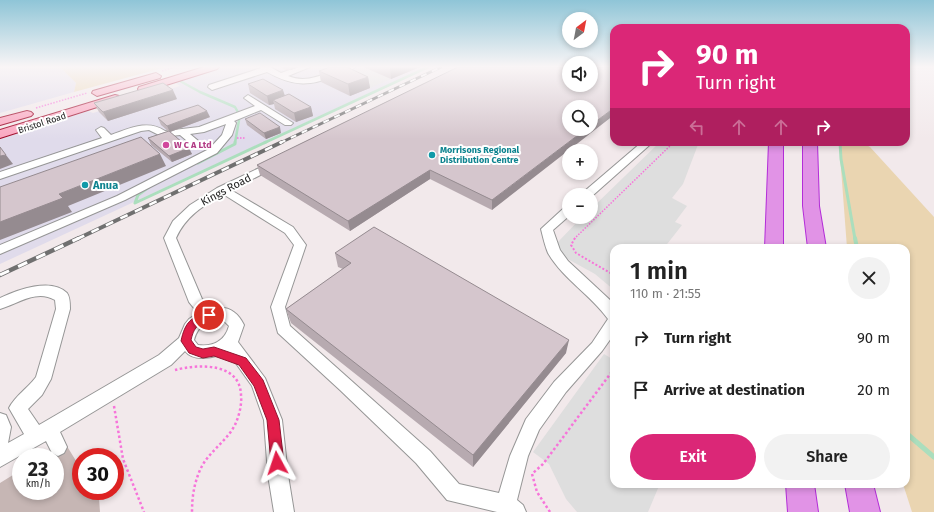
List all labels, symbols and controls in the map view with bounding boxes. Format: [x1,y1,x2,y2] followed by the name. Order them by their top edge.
[562,12,598,48] north arrow
[562,12,598,224] map controls
[696,38,758,71] text: 90 m
[630,40,682,92] icon: right
[562,56,598,92] button: sound
[696,72,776,94] text: Turn right
[562,100,598,136] button: search
[17,111,67,135] street label: Bristol Road
[686,116,708,138] icon: left
[728,116,750,138] icon: ahead
[770,116,792,138] icon: ahead
[812,116,834,138] icon: right
[161,140,171,150] marker: W C A Ltd
[174,140,212,150] place label: W C A Ltd
[562,144,598,180] button: +
[440,145,520,165] place label: Morrisons Regional Distribution Centre
[427,150,437,160] marker: Morrisons Regional Distribution Centre
[199,171,253,209] street label: Kings Road
[92,179,118,192] place label: Anua
[80,180,90,190] marker: Anua
[562,188,598,224] button: −
[630,257,688,285] text: 1 min
[848,257,890,299] button: close
[630,286,701,301] text: 110 m · 21:55
[192,298,226,332] pin
[198,304,220,326] icon: arrive
[630,327,652,349] icon: right
[664,329,731,347] text: Turn right
[857,329,890,347] text: 90 m
[630,379,652,401] icon: arrive
[664,381,805,399] text: Arrive at destination
[857,381,890,399] text: 20 m
[630,434,756,480] button: Exit
[764,434,890,480] button: Share
[256,442,298,484] position arrow
[72,448,124,500] speed limit sign: 30
[28,457,48,481] text: 23
[26,478,50,490] text: km/h

